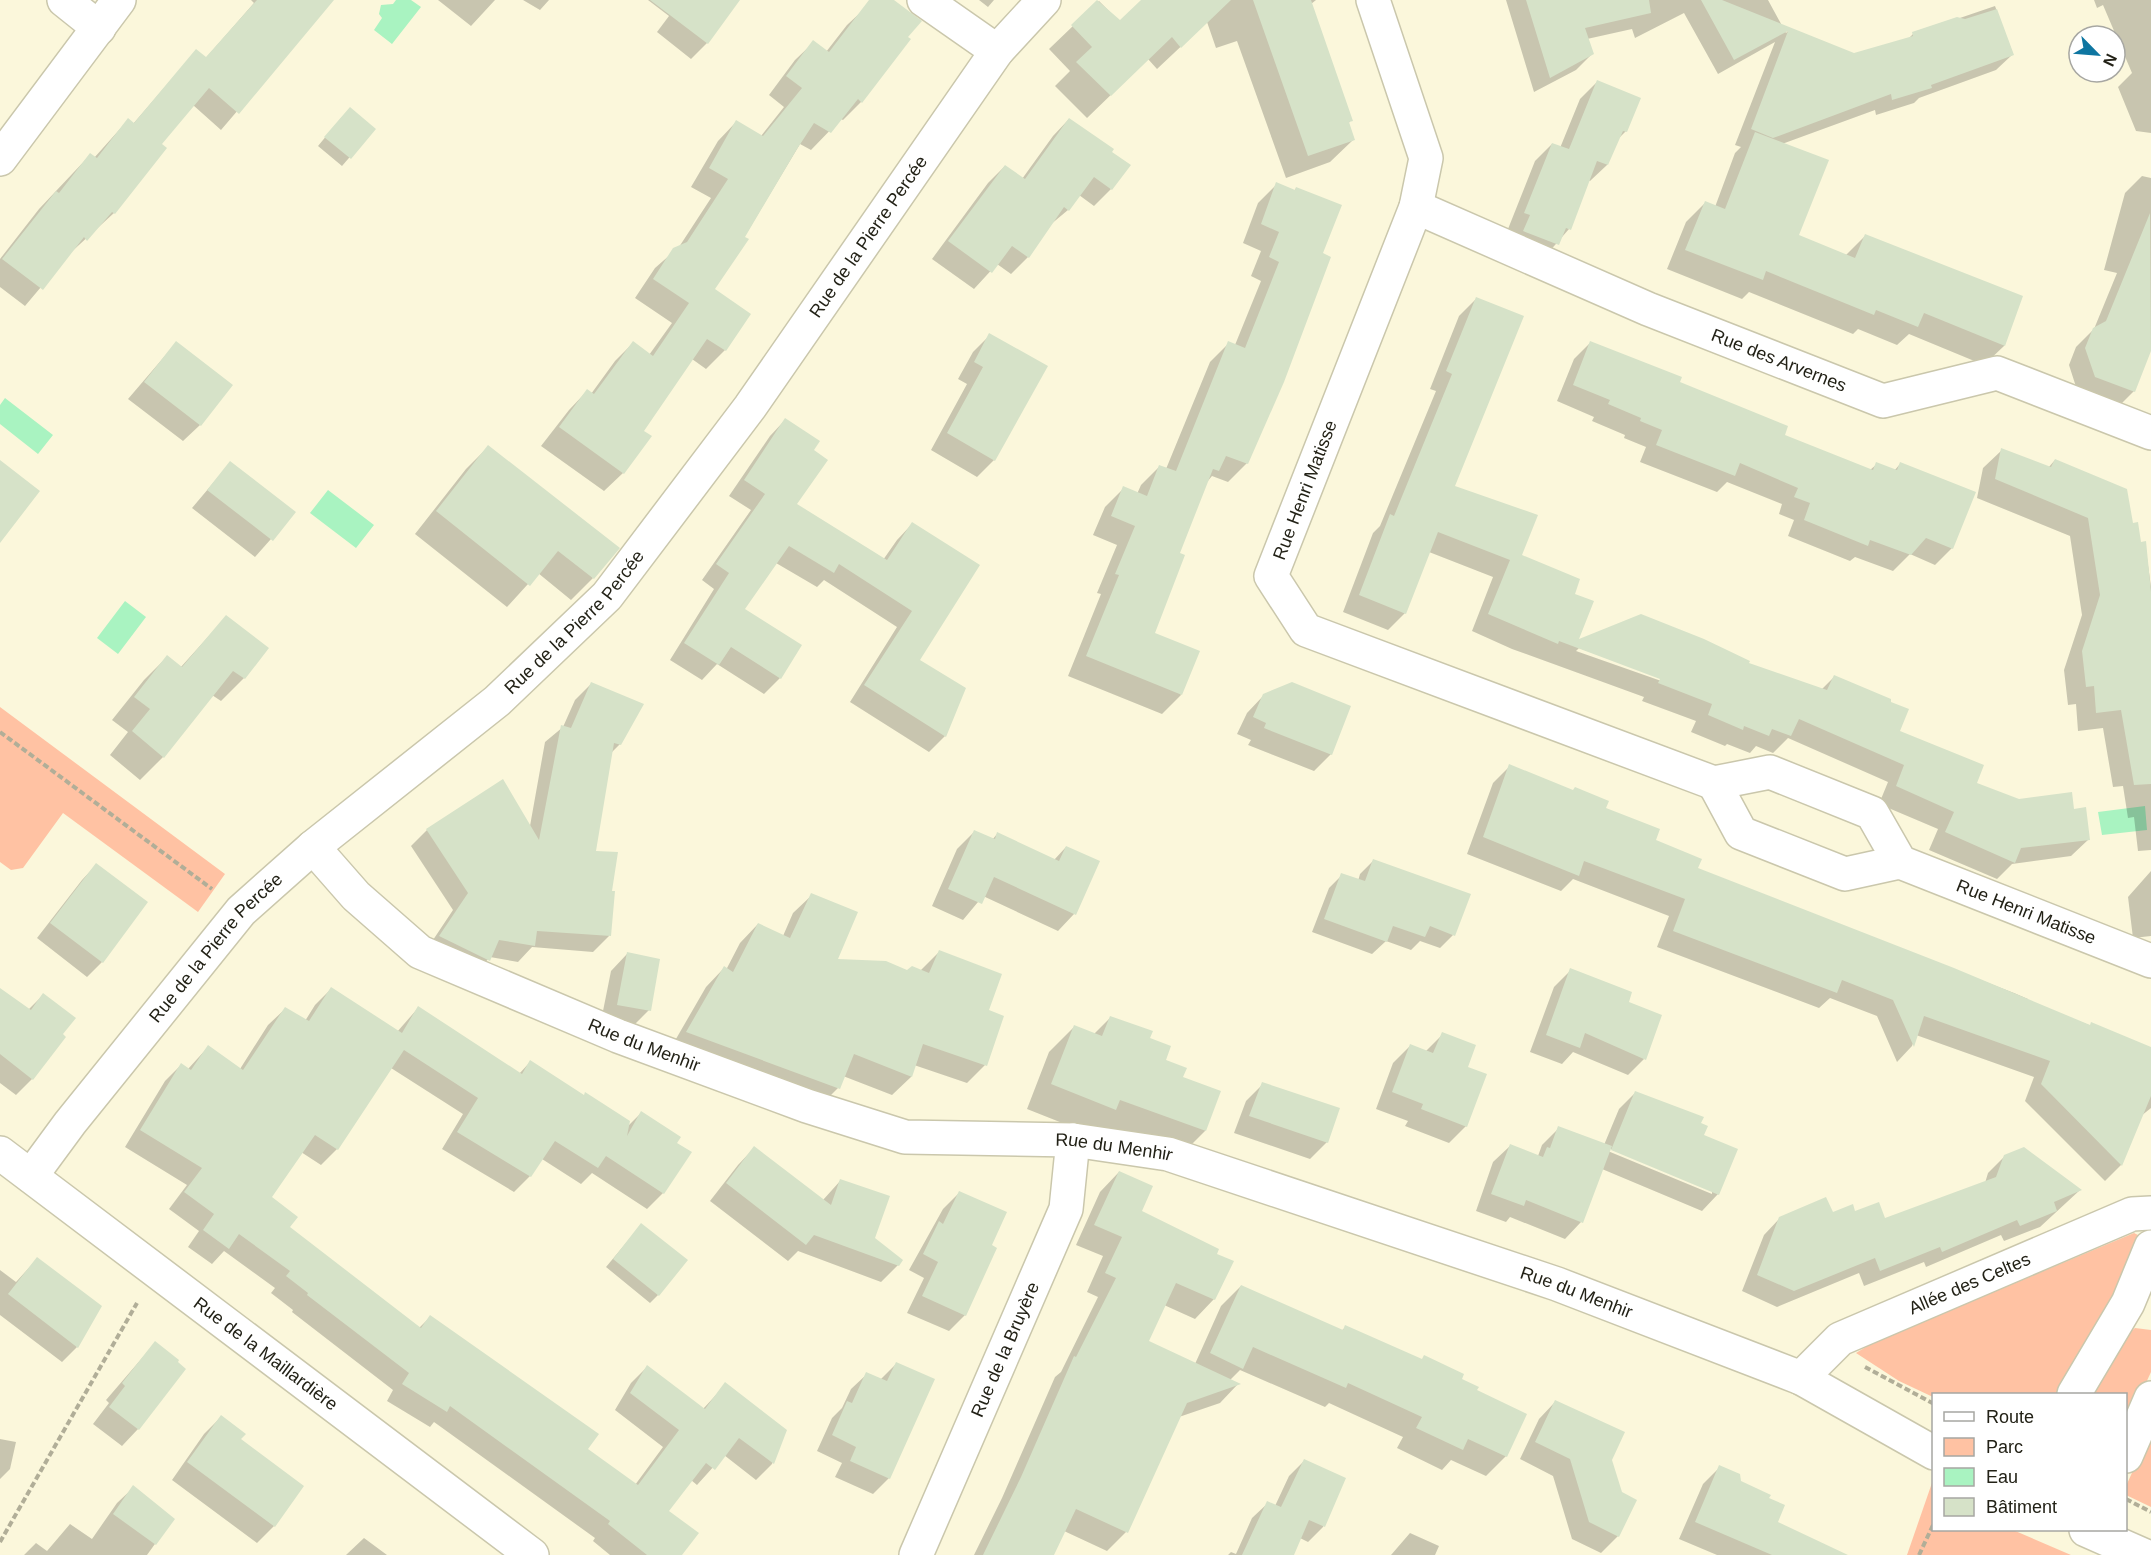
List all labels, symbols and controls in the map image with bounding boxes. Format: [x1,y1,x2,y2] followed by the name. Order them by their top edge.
[2067,24,2127,84] north arrow
[2100,51,2120,69] text: N
[805,152,931,321] street label: Rue de la Pierre Percée
[1709,325,1849,396] street label: Rue des Arvernes
[1269,417,1341,563] street label: Rue Henri Matisse
[501,546,648,698] street label: Rue de la Pierre Percée
[145,869,286,1026] street label: Rue de la Pierre Percée
[1954,875,2099,948] street label: Rue Henri Matisse
[585,1015,703,1076] street label: Rue du Menhir
[1055,1129,1175,1165] street label: Rue du Menhir
[1906,1249,2033,1318] street label: Allée des Celtes
[1518,1262,1635,1322] street label: Rue du Menhir
[967,1279,1043,1420] street label: Rue de la Bruyère
[190,1293,342,1415] street label: Rue de la Maillardière
[1932,1393,2127,1531] legend
[1986,1407,2034,1427] text: Route
[1986,1437,2023,1457] text: Parc
[1986,1467,2018,1487] text: Eau
[1986,1497,2057,1517] text: Bâtiment

